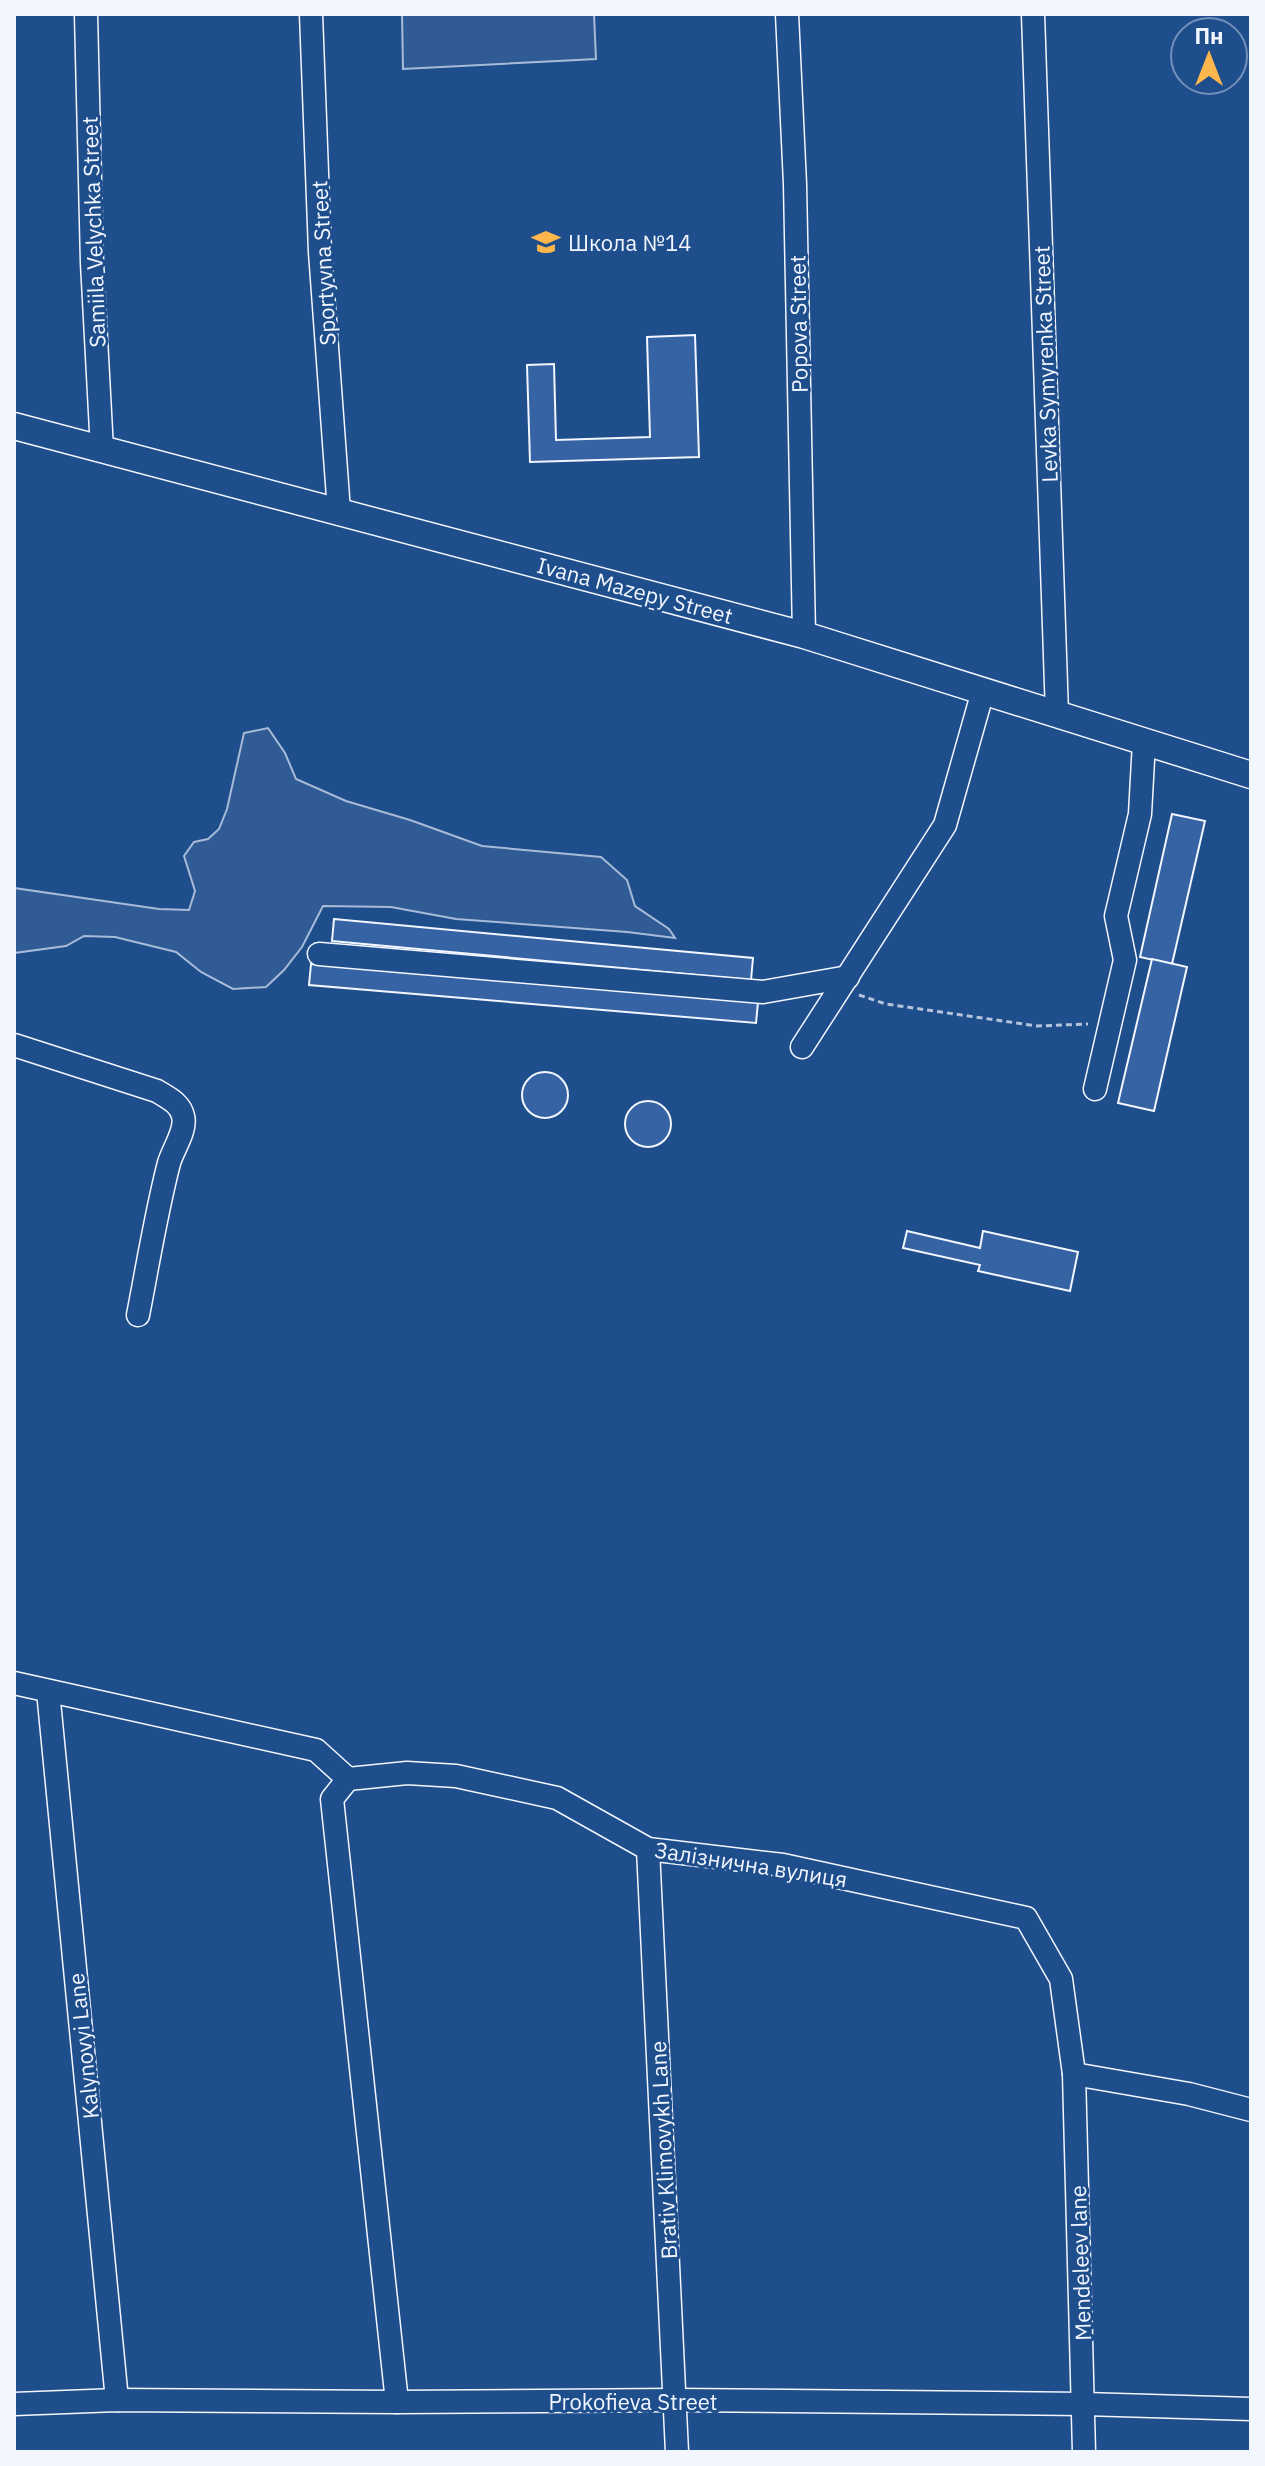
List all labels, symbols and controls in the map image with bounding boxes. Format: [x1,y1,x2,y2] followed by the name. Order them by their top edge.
[1169,16,1249,96] north arrow
[1194,21,1224,50] text: Пн
[74,116,112,348] street label: Samiila Velychka Street
[304,180,342,346] street label: Sportyvna Street
[531,227,561,257] school or university icon: Школа №14
[568,228,691,257] place label: Школа №14
[1026,245,1064,483] street label: Levka Symyrenka Street
[782,255,814,393] street label: Popova Street
[534,550,736,630] street label: Ivana Mazepy Street
[653,1834,849,1894] street label: Залізнична вулиця
[61,1972,105,2120] street label: Kalynovyi Lane
[643,2040,683,2260] street label: Brativ Klimovykh Lane
[1063,2185,1097,2341] street label: Mendeleev lane
[548,2387,718,2416] street label: Prokofieva Street

